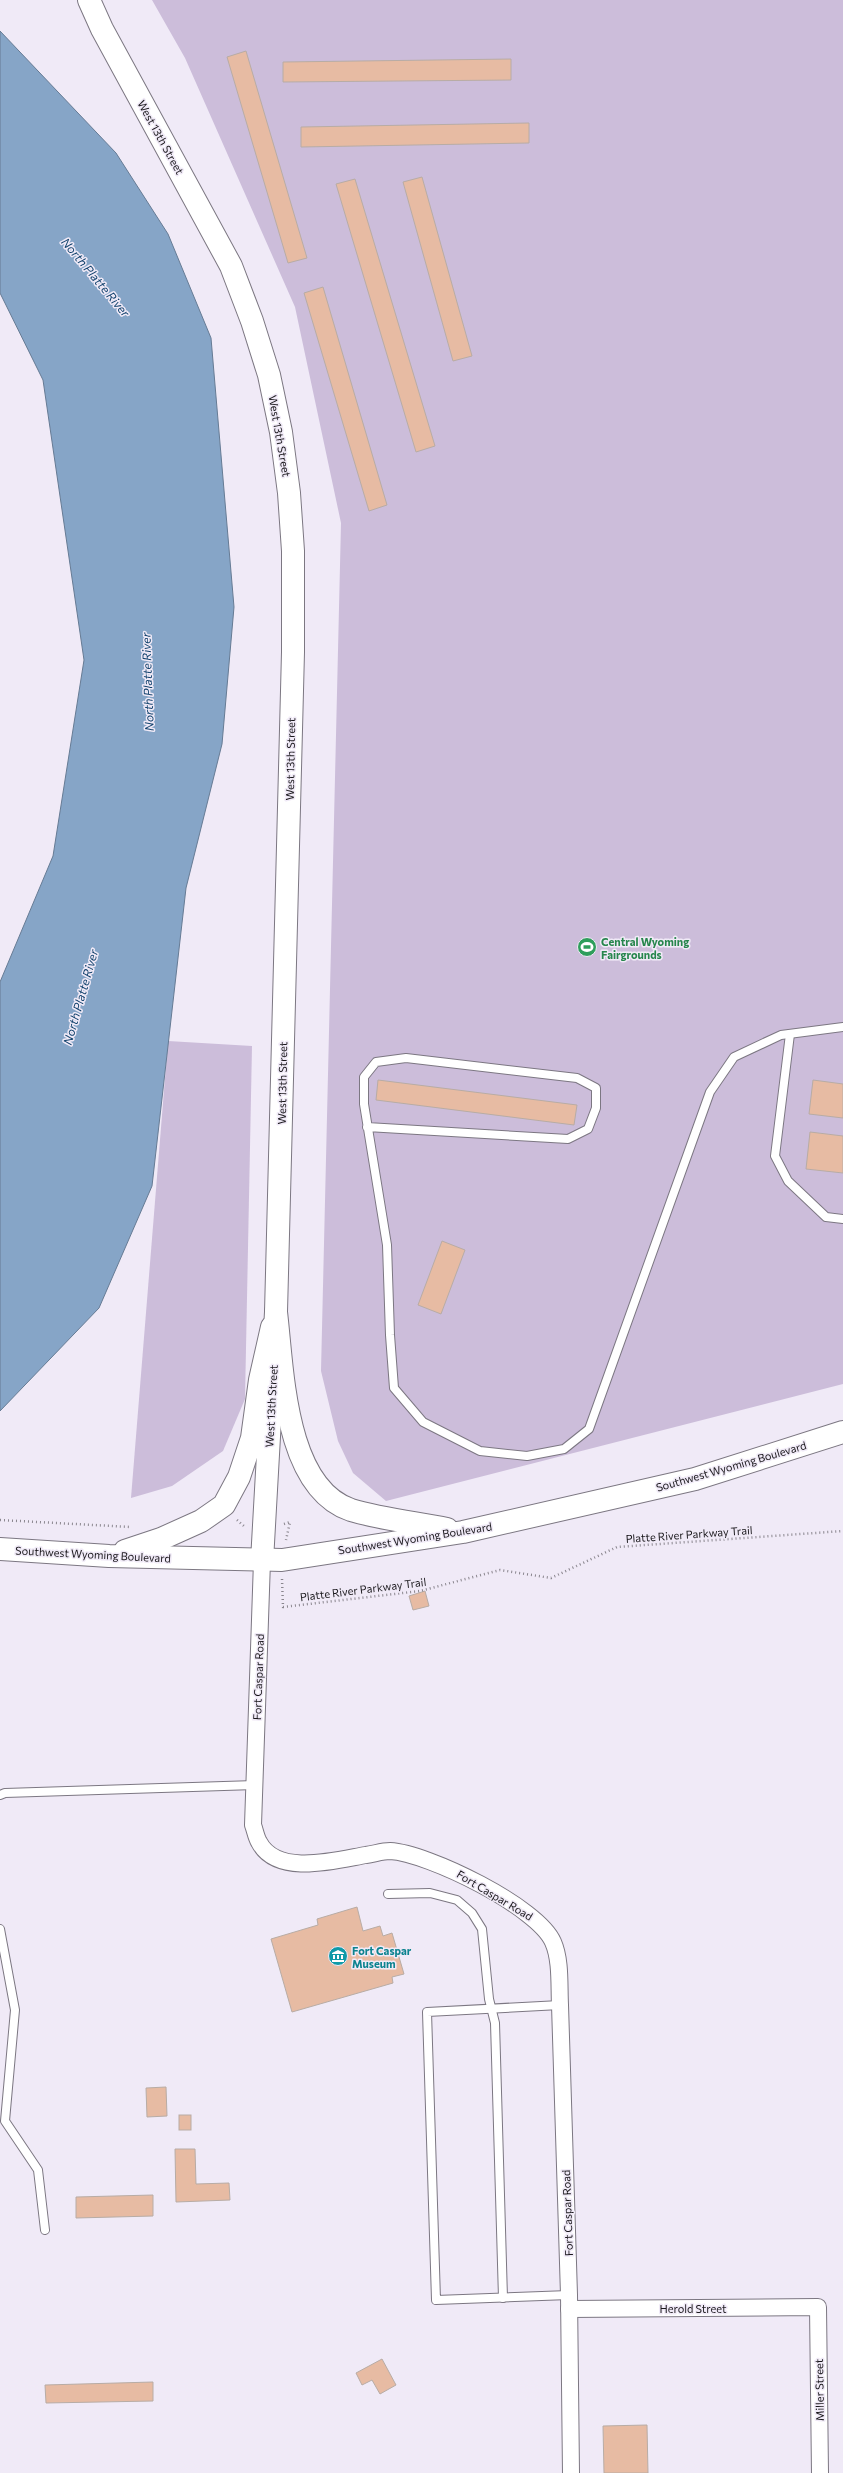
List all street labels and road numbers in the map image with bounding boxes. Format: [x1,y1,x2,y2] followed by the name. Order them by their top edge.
[135,98,187,177] street label: West 13th Street
[266,394,294,478] street label: West 13th Street
[283,717,297,801] street label: West 13th Street
[275,1041,289,1125] street label: West 13th Street
[262,1364,280,1448] street label: West 13th Street
[654,1438,808,1494] street label: Southwest Wyoming Boulevard
[337,1519,493,1557] street label: Southwest Wyoming Boulevard
[625,1523,753,1545] street label: Platte River Parkway Trail
[15,1543,171,1565] street label: Southwest Wyoming Boulevard
[299,1575,427,1603] street label: Platte River Parkway Trail
[250,1634,266,1720] street label: Fort Caspar Road
[455,1867,535,1923] street label: Fort Caspar Road
[559,2170,575,2256] street label: Fort Caspar Road
[659,2302,727,2315] street label: Herold Street
[812,2358,826,2421] street label: Miller Street

